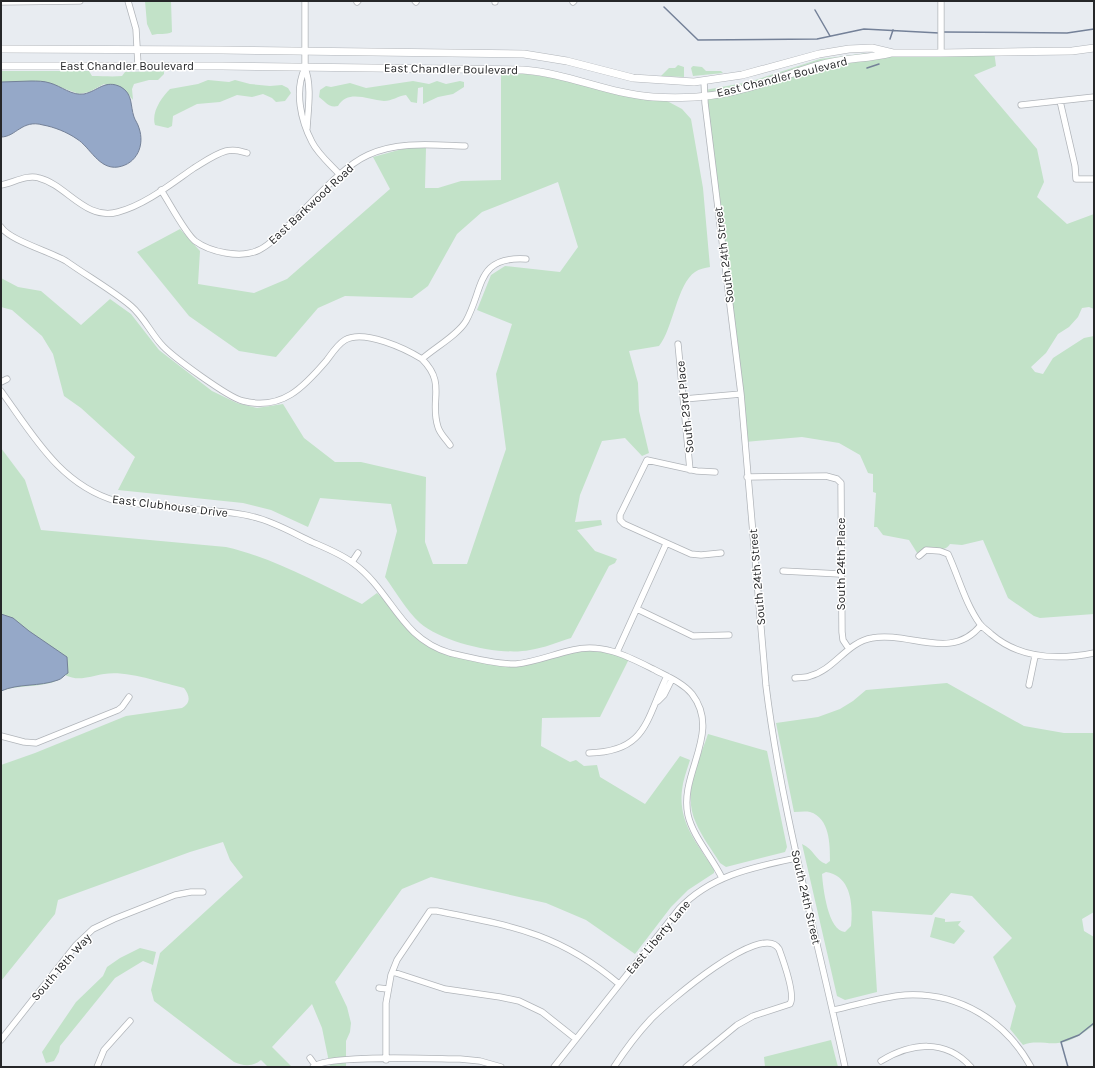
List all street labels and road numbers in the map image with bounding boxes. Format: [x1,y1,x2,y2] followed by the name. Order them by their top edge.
[715,54,849,100] street label: East Chandler Boulevard
[60,59,194,73] street label: East Chandler Boulevard
[384,61,518,77] street label: East Chandler Boulevard
[265,161,357,247] street label: East Barkwood Road
[711,206,737,304] street label: South 24th Street
[673,360,697,454] street label: South 23rd Place
[111,492,229,520] street label: East Clubhouse Drive
[834,518,848,610] street label: South 24th Place
[746,528,768,626] street label: South 24th Street
[788,848,824,946] street label: South 24th Street
[623,897,693,977] street label: East Liberty Lane
[28,930,94,1003] street label: South 18th Way

